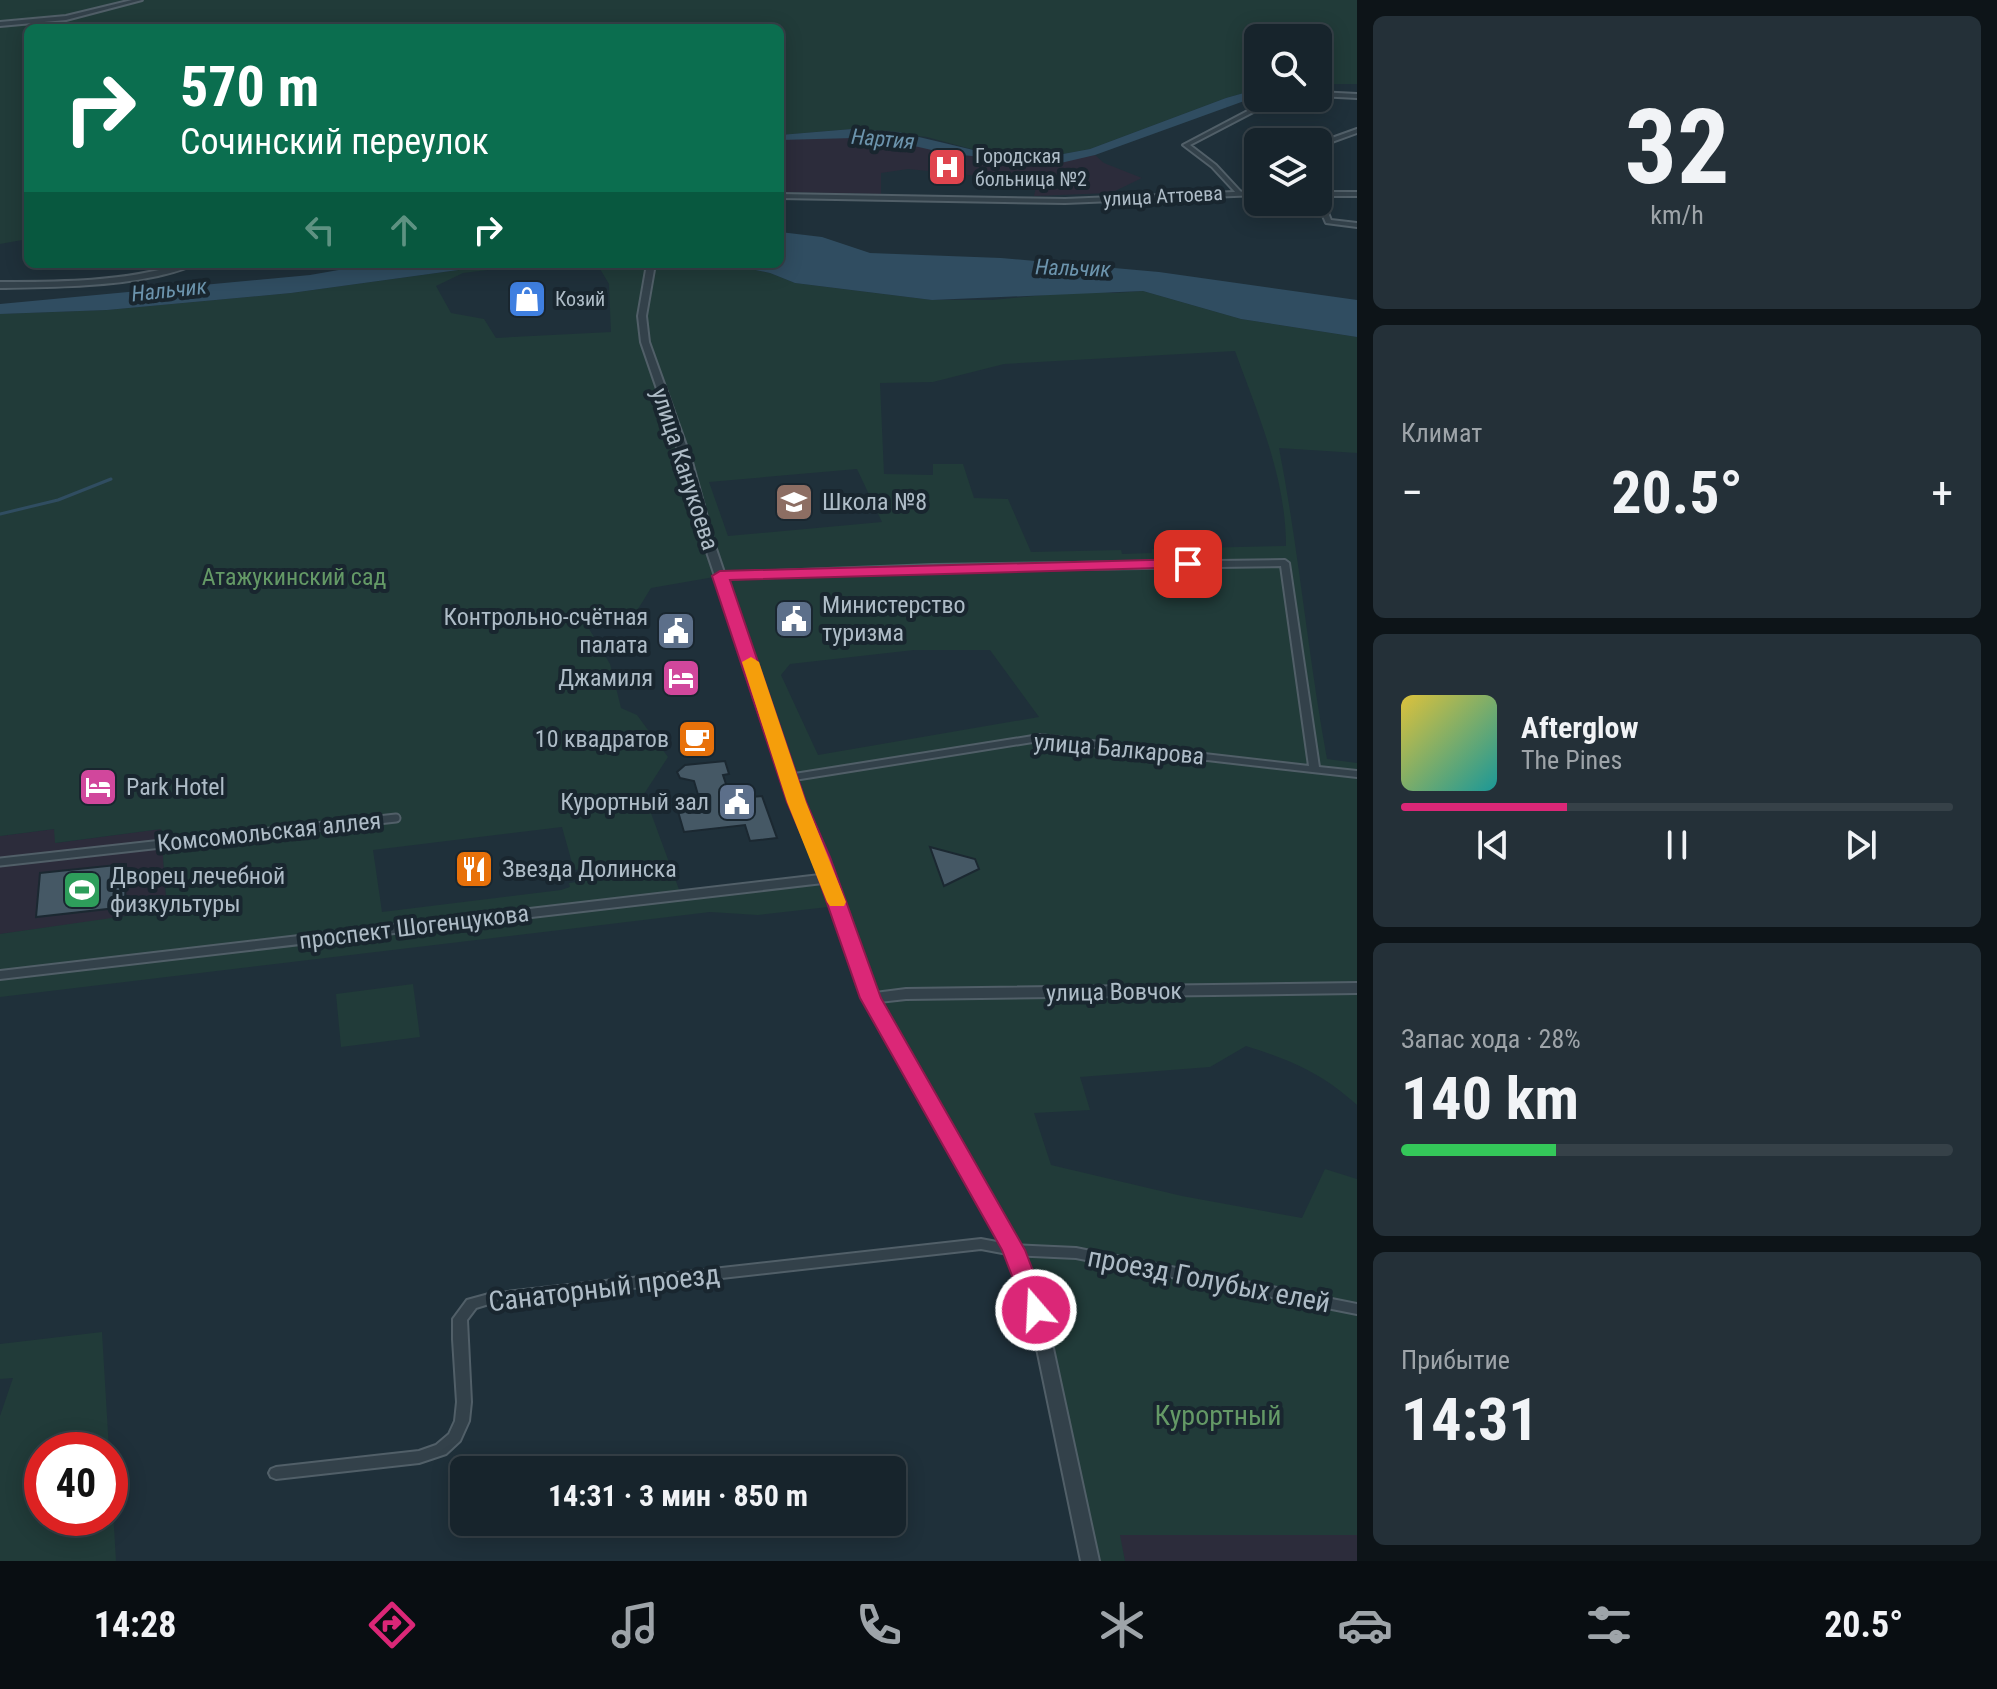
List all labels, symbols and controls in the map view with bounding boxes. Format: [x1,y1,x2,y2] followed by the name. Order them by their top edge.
[1244,24,1332,216] map controls
[1244,24,1332,112] button: search
[180,54,319,120] text: 570 m
[48,56,152,160] icon: right
[1624,87,1730,208] text: 32
[180,121,489,163] text: Сочинский переулок
[850,124,916,154] water label: Нартия
[1244,128,1332,216] button: layers
[975,144,1087,191] place label: Городская больница №2
[926,146,968,188] hospital icon: Городская больница №2
[1103,181,1223,211] street label: улица Аттоева
[1650,200,1704,230] text: km/h
[298,208,342,252] icon: left
[382,208,426,252] icon: ahead
[466,208,510,252] icon: right
[1035,254,1112,282] water label: Нальчик
[130,274,209,306] water label: Нальчик
[506,278,548,320] shop icon: Козий
[555,287,605,311] place label: Козий
[646,384,724,554] street label: улица Канукоева
[1401,418,1482,448] text: Климат
[1611,457,1743,528] text: 20.5°
[1401,467,1423,519] text: −
[1931,467,1953,519] text: +
[773,481,815,523] school or university icon: Школа №8
[822,488,927,516] place label: Школа №8
[1154,530,1222,598] pin
[1166,542,1210,586] icon: arrive
[202,563,386,591] park label: Атажукинский сад
[822,591,966,647] place label: Министерство туризма
[773,598,815,640] public building icon: Министерство туризма
[444,603,648,659] place label: Контрольно-счётная палата
[655,610,697,652] public building icon: Контрольно-счётная палата
[660,657,702,699] hotel icon: Джамиля
[558,664,653,692] place label: Джамиля
[1521,710,1639,745] text: Afterglow
[676,718,718,760] cafe icon: 10 квадратов
[535,725,669,753] place label: 10 квадратов
[1033,728,1205,770] street label: улица Балкарова
[1521,745,1622,775] text: The Pines
[77,766,119,808] hotel icon: Park Hotel
[126,773,225,801] place label: Park Hotel
[716,781,758,823] public building icon: Курортный зал
[560,788,709,816] place label: Курортный зал
[156,806,382,858] street label: Комсомольская аллея
[1471,823,1515,867] icon: previous
[1655,823,1699,867] icon: pause
[1839,823,1883,867] icon: next
[453,848,495,890] restaurant icon: Звезда Долинска
[502,855,677,883] place label: Звезда Долинска
[110,862,285,918] place label: Дворец лечебной физкультуры
[61,869,103,911] sports icon: Дворец лечебной физкультуры
[298,899,530,955] street label: проспект Шогенцукова
[1046,977,1183,1007] street label: улица Вовчок
[1401,1024,1581,1054] text: Запас хода · 28%
[1401,1063,1579,1134] text: 140 km
[1085,1240,1333,1320] street label: проезд Голубых елей
[487,1257,721,1319] street label: Санаторный проезд
[994,1268,1078,1352] position arrow
[1401,1345,1510,1375] text: Прибытие
[1401,1384,1539,1455] text: 14:31
[1155,1399,1281,1432] park label: Курортный
[24,1432,128,1536] speed limit sign: 40
[548,1478,808,1513] text: 14:31 · 3 мин · 850 m
[364,1597,420,1653] icon: directions
[607,1597,663,1653] icon: music
[851,1597,907,1653] icon: phone
[1094,1597,1150,1653] icon: climate
[1337,1597,1393,1653] icon: car
[1581,1597,1637,1653] icon: filters
[94,1604,176,1646] text: 14:28
[1824,1604,1903,1646] text: 20.5°

